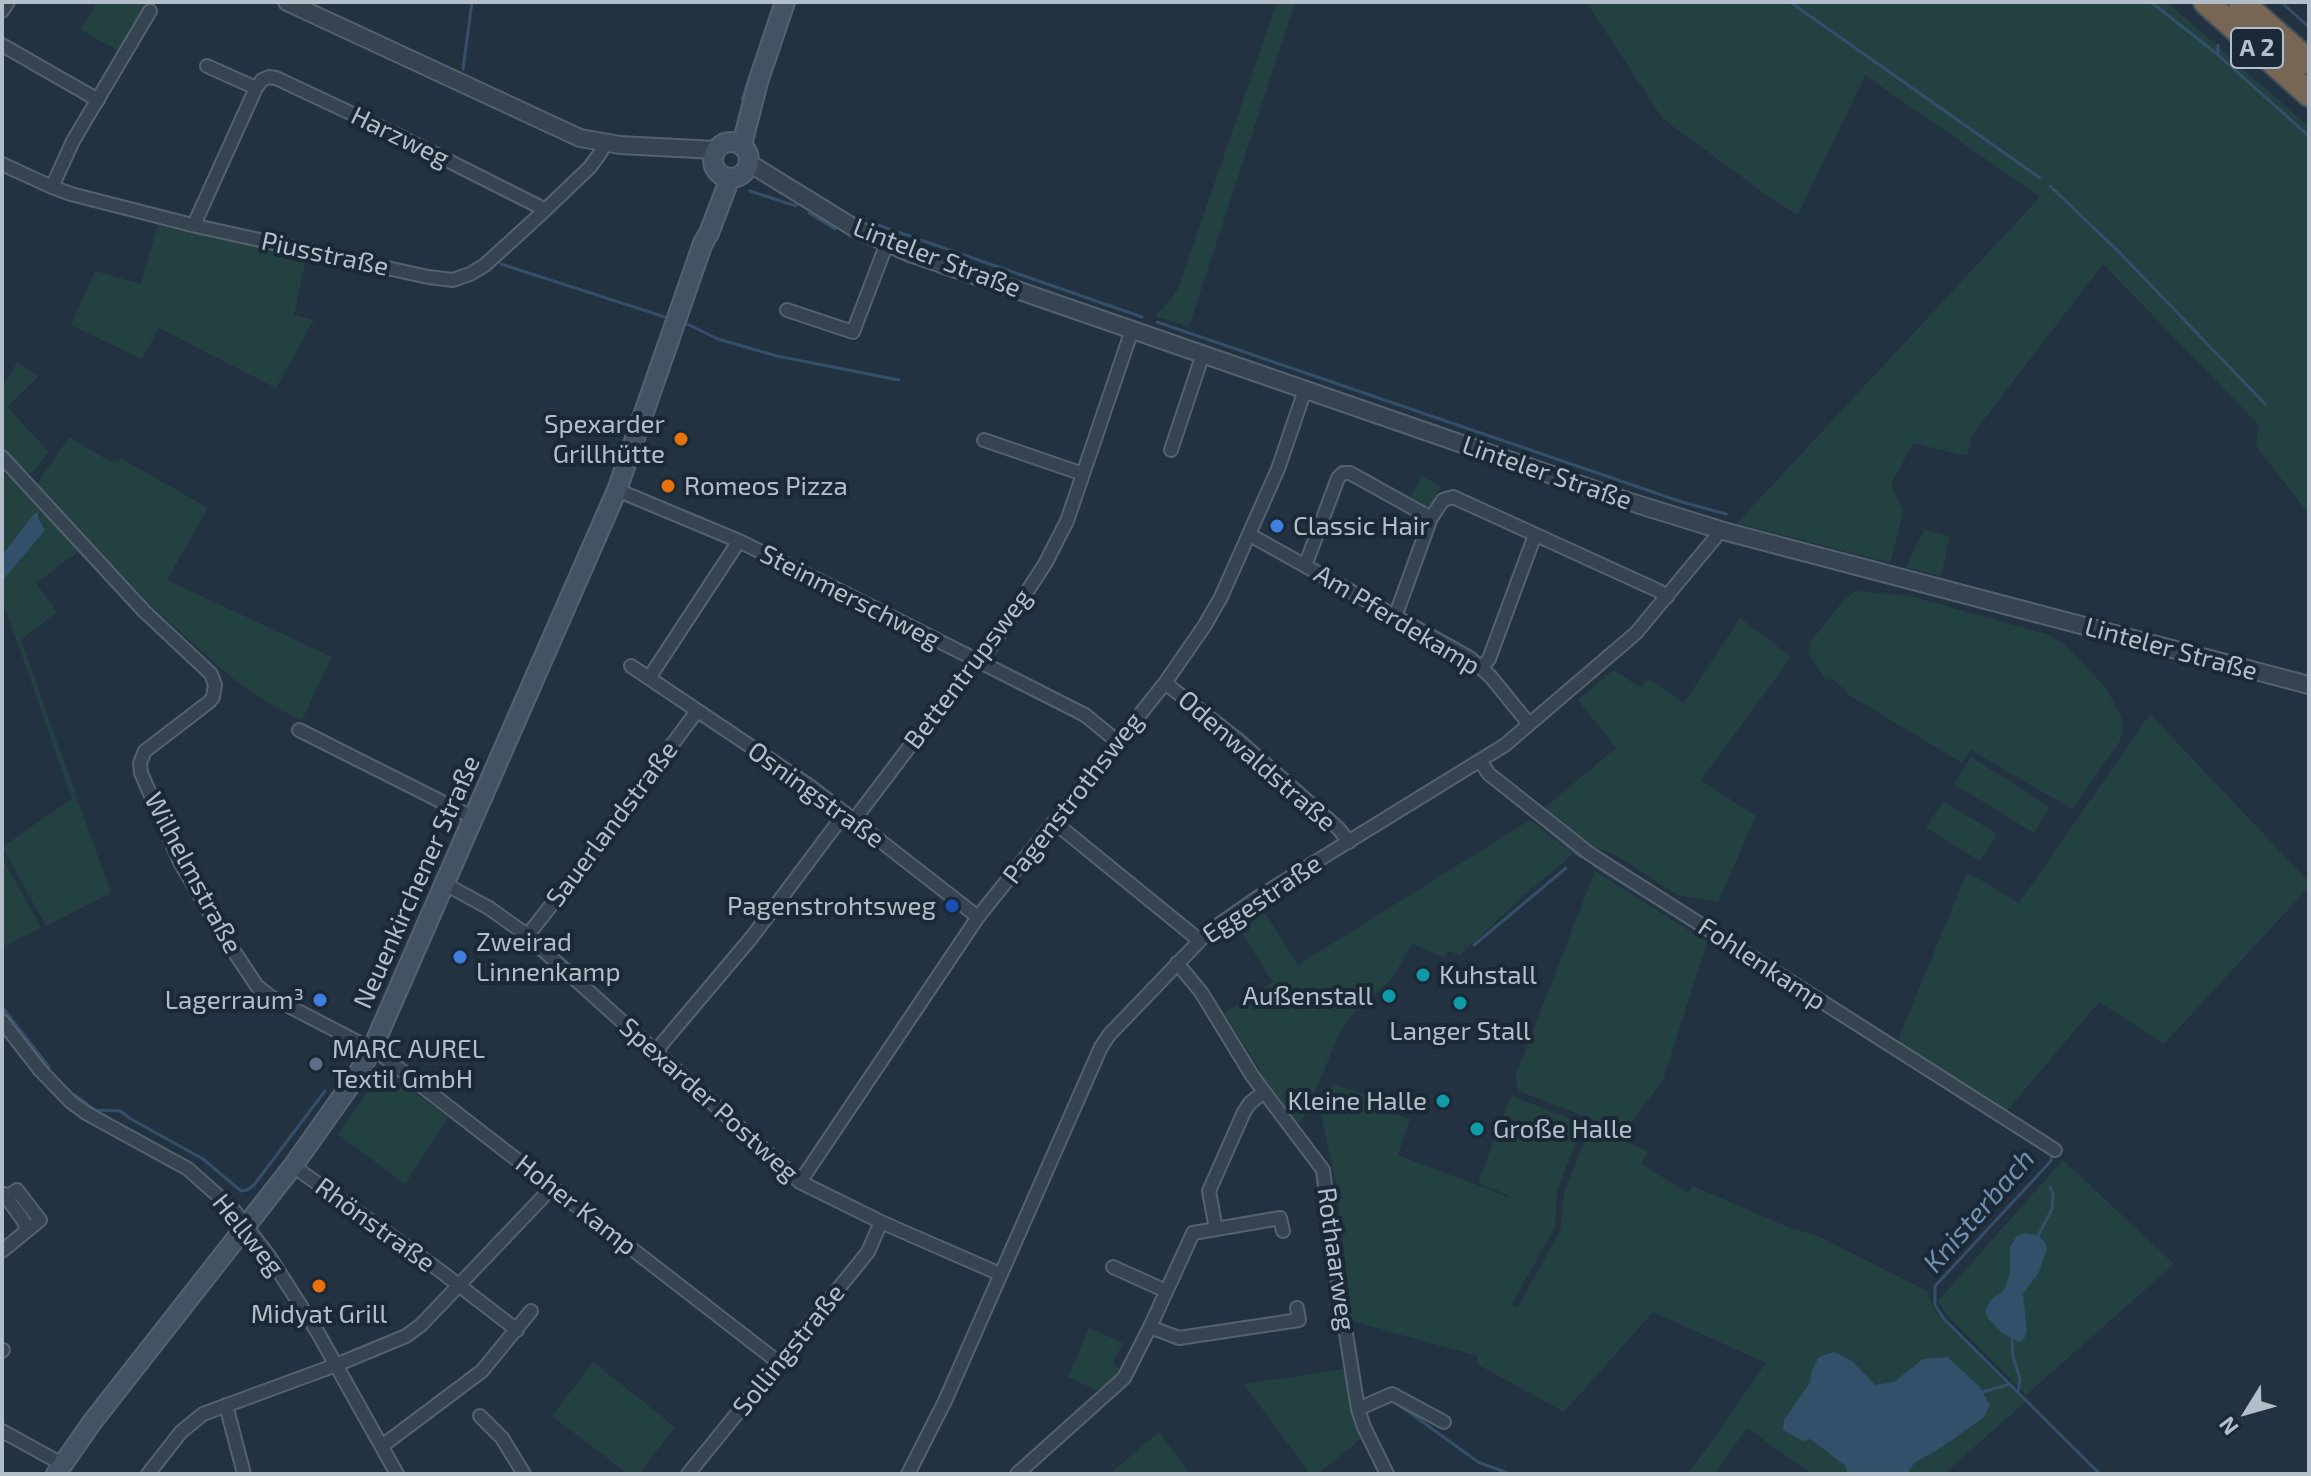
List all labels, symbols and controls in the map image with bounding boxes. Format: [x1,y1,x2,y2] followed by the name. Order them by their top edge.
[2231,28,2283,68] road number: A 2
[346,100,454,174] street label: Harzweg
[849,212,1025,304] street label: Linteler Straße
[259,225,391,283] street label: Piusstraße
[544,408,665,470] place label: Spexarder Grillhütte
[1458,429,1636,517] street label: Linteler Straße
[672,430,690,448] marker: Spexarder Grillhütte
[684,470,848,502] place label: Romeos Pizza
[659,477,677,495] marker: Romeos Pizza
[1293,510,1430,542] place label: Classic Hair
[1268,517,1286,535] marker: Classic Hair
[755,538,945,656] street label: Steinmerschweg
[1308,558,1486,682] street label: Am Pferdekamp
[898,583,1038,755] street label: Bettentrupsweg
[2081,611,2261,687] street label: Linteler Straße
[1172,684,1342,838] street label: Odenwaldstraße
[996,706,1150,890] street label: Pagenstrothsweg
[540,735,684,913] street label: Sauerlandstraße
[742,735,890,855] street label: Osningstraße
[347,751,487,1013] street label: Neuenkirchener Straße
[138,787,248,959] street label: Wilhelmstraße
[1197,848,1327,950] street label: Eggestraße
[727,890,936,922] place label: Pagenstrohtsweg
[943,897,961,915] marker: Pagenstrohtsweg
[1692,911,1832,1017] street label: Fohlenkamp
[476,926,620,988] place label: Zweirad Linnenkamp
[451,948,469,966] marker: Zweirad Linnenkamp
[1439,959,1537,991] place label: Kuhstall
[1414,966,1432,984] marker: Kuhstall
[1243,980,1373,1012] place label: Außenstall
[165,984,304,1016] place label: Lagerraum³
[1380,987,1398,1005] marker: Außenstall
[311,991,329,1009] marker: Lagerraum³
[1451,994,1469,1012] marker: Langer Stall
[613,1012,805,1188] street label: Spexarder Postweg
[1389,1015,1531,1047] place label: Langer Stall
[332,1033,485,1094] place label: MARC AUREL Textil GmbH
[307,1055,325,1073] marker: MARC AUREL Textil GmbH
[1288,1085,1427,1117] place label: Kleine Halle
[1434,1092,1452,1110] marker: Kleine Halle
[1493,1113,1633,1145] place label: Große Halle
[1468,1120,1486,1138] marker: Große Halle
[1916,1142,2042,1280] water label: Knisterbach
[509,1148,643,1262] street label: Hoher Kamp
[309,1171,441,1279] street label: Rhönstraße
[1310,1185,1362,1333] street label: Rothaarweg
[206,1188,290,1282] street label: Hellweg
[310,1277,328,1295] marker: Midyat Grill
[726,1278,852,1422] street label: Sollingstraße
[251,1298,387,1330] place label: Midyat Grill
[2207,1372,2287,1452] north arrow
[2213,1412,2243,1441] text: N

